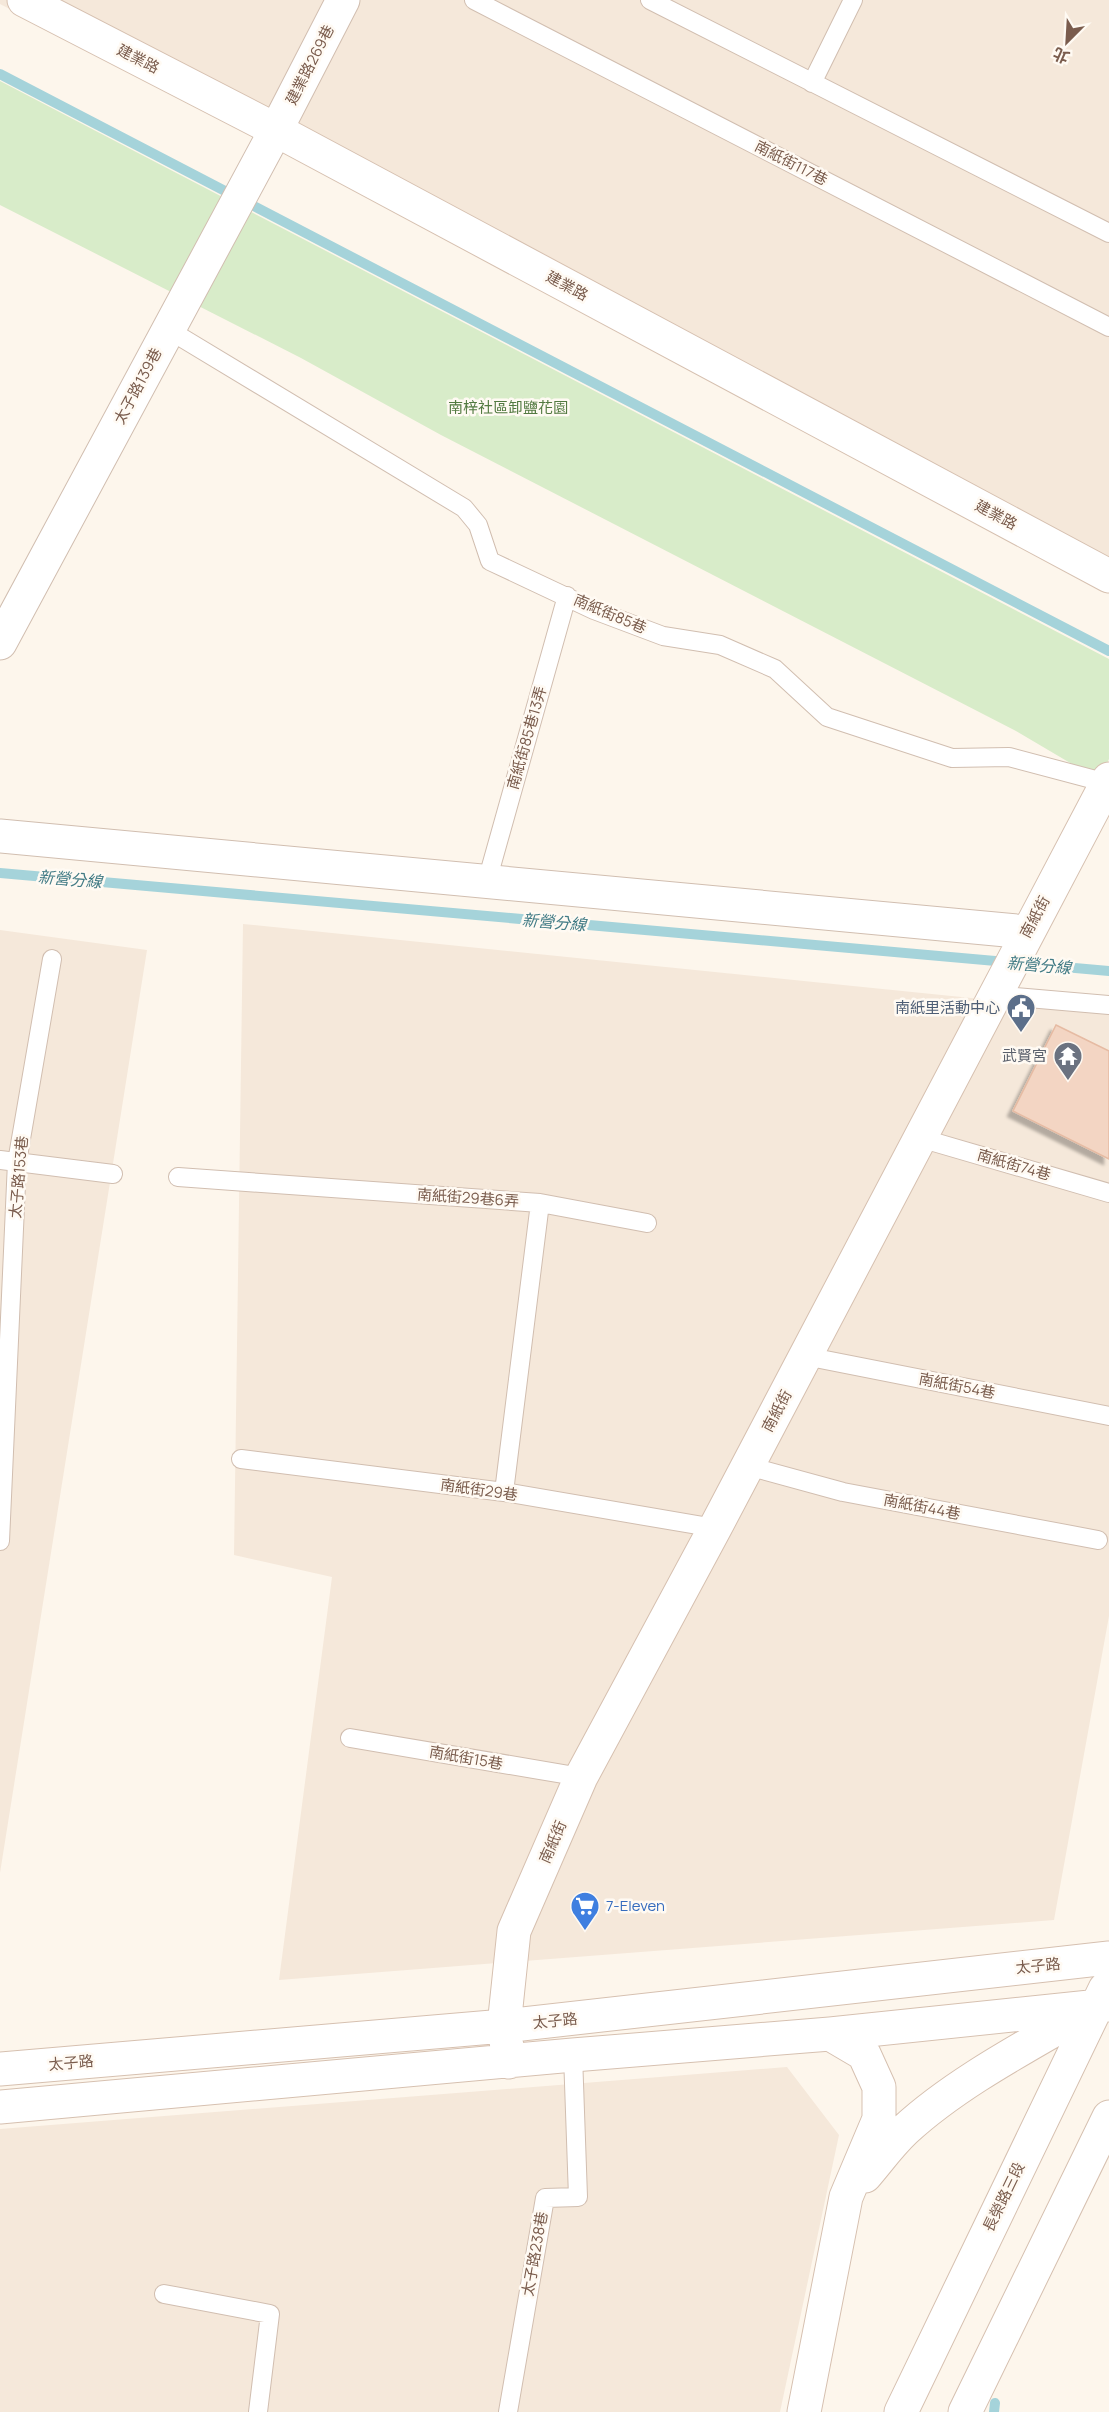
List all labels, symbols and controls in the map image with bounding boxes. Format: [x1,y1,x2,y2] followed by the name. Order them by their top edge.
[1037,12,1097,72] north arrow
[280,21,339,108] street label: 建業路269巷
[113,39,163,78] street label: 建業路
[1049,42,1073,69] text: 北
[751,135,831,190] street label: 南紙街117巷
[542,266,592,305] street label: 建業路
[109,344,166,428] street label: 太子路139巷
[448,397,568,418] park label: 南梓社區卸鹽花園
[971,495,1021,534] street label: 建業路
[570,589,650,638] street label: 南紙街85巷
[502,684,551,792] street label: 南紙街85巷13弄
[37,865,105,893] water label: 新營分線
[1015,892,1054,942] street label: 南紙街
[521,908,589,936] water label: 新營分線
[1006,951,1074,979] water label: 新營分線
[1005,992,1037,1034] public building icon: 南紙里活動中心
[895,997,1000,1018] place label: 南紙里活動中心
[1052,1040,1084,1082] temple icon: 武賢宮
[1002,1045,1047,1066] place label: 武賢宮
[4,1135,33,1219] street label: 太子路153巷
[975,1144,1053,1185] street label: 南紙街74巷
[416,1183,520,1212] street label: 南紙街29巷6弄
[917,1368,997,1403] street label: 南紙街54巷
[757,1386,796,1436] street label: 南紙街
[439,1474,519,1505] street label: 南紙街29巷
[882,1489,962,1524] street label: 南紙街44巷
[428,1741,505,1774] street label: 南紙街15巷
[534,1817,571,1867] street label: 南紙街
[569,1890,601,1932] supermarket icon: 7-Eleven
[606,1895,665,1916] place label: 7-Eleven
[1014,1953,1061,1978] street label: 太子路
[531,2008,578,2033] street label: 太子路
[48,2050,94,2075] street label: 太子路
[978,2158,1029,2235] street label: 長榮路三段
[517,2210,552,2298] street label: 太子路238巷

